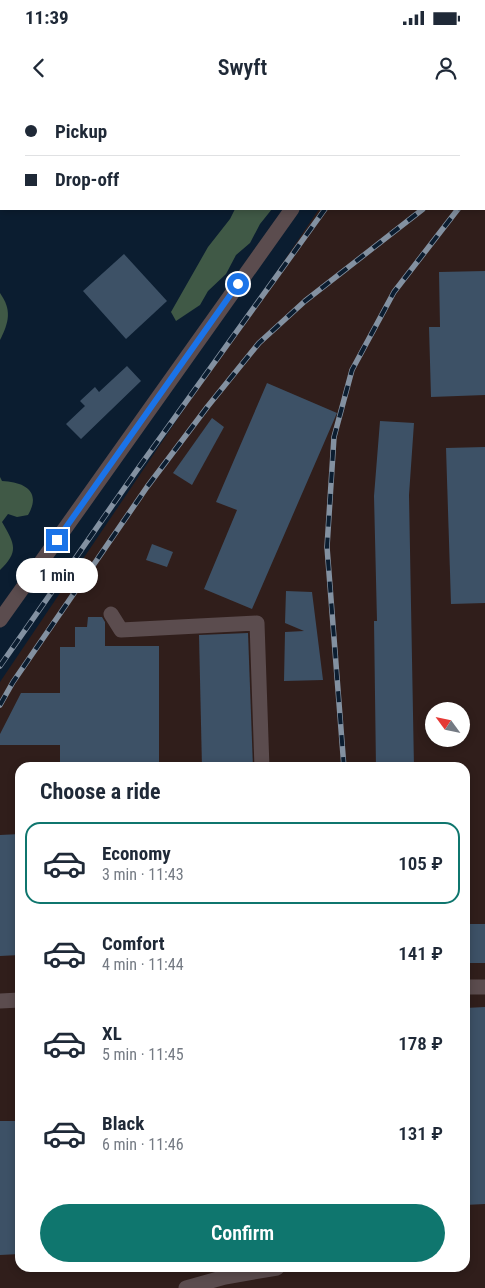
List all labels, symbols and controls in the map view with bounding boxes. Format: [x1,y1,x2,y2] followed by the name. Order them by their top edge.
[25,6,69,29] text: 11:39
[25,54,53,82] icon: back
[432,54,460,82] icon: person
[218,55,267,80] text: Swyft
[55,120,107,143] text: Pickup
[55,168,119,191] text: Drop-off
[227,273,249,295] route start
[46,529,68,551] route end
[16,558,98,592] callout: 1 min
[39,566,75,585] text: 1 min
[425,702,470,748] north arrow
[425,702,470,747] map controls
[40,779,161,804] text: Choose a ride
[42,841,87,886] icon: car
[102,842,171,865] text: Economy
[398,852,443,875] text: 105 ₽
[102,865,184,884] text: 3 min · 11:43
[42,931,87,976] icon: car
[102,932,165,955] text: Comfort
[398,942,443,965] text: 141 ₽
[102,955,184,974] text: 4 min · 11:44
[42,1021,87,1066] icon: car
[102,1022,122,1045] text: XL
[398,1032,443,1055] text: 178 ₽
[102,1045,184,1064] text: 5 min · 11:45
[42,1111,87,1156] icon: car
[102,1112,144,1135] text: Black
[398,1122,443,1145] text: 131 ₽
[102,1135,184,1154] text: 6 min · 11:46
[40,1204,445,1262] button: Confirm

